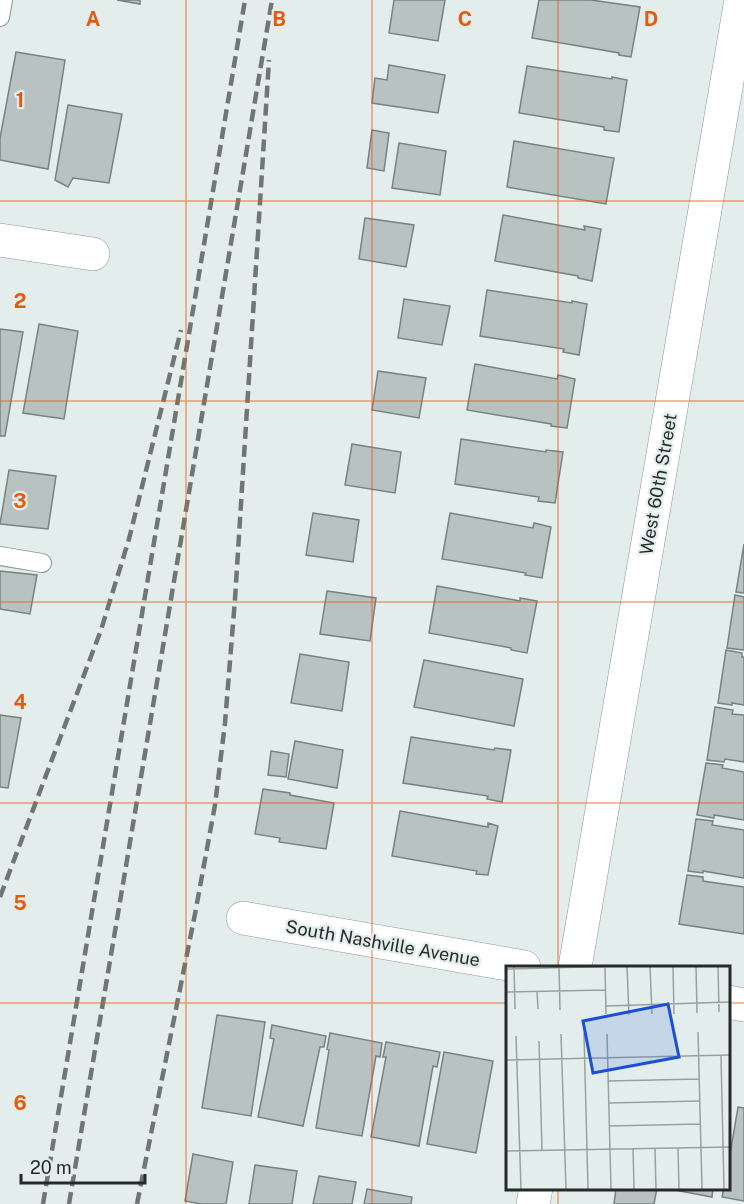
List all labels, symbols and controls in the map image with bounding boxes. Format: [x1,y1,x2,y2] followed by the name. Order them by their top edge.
[86,7,100,31] text: A
[272,7,286,31] text: B
[458,7,472,31] text: C
[644,7,658,31] text: D
[16,88,24,112] text: 1
[14,289,26,313] text: 2
[635,412,681,556] street label: West 60th Street
[13,489,27,513] text: 3
[13,690,27,714] text: 4
[13,891,27,915] text: 5
[284,916,482,970] street label: South Nashville Avenue
[506,966,729,1189] inset map
[13,1091,27,1115] text: 6
[21,1147,146,1185] scale bar
[30,1157,72,1178] text: 20 m

